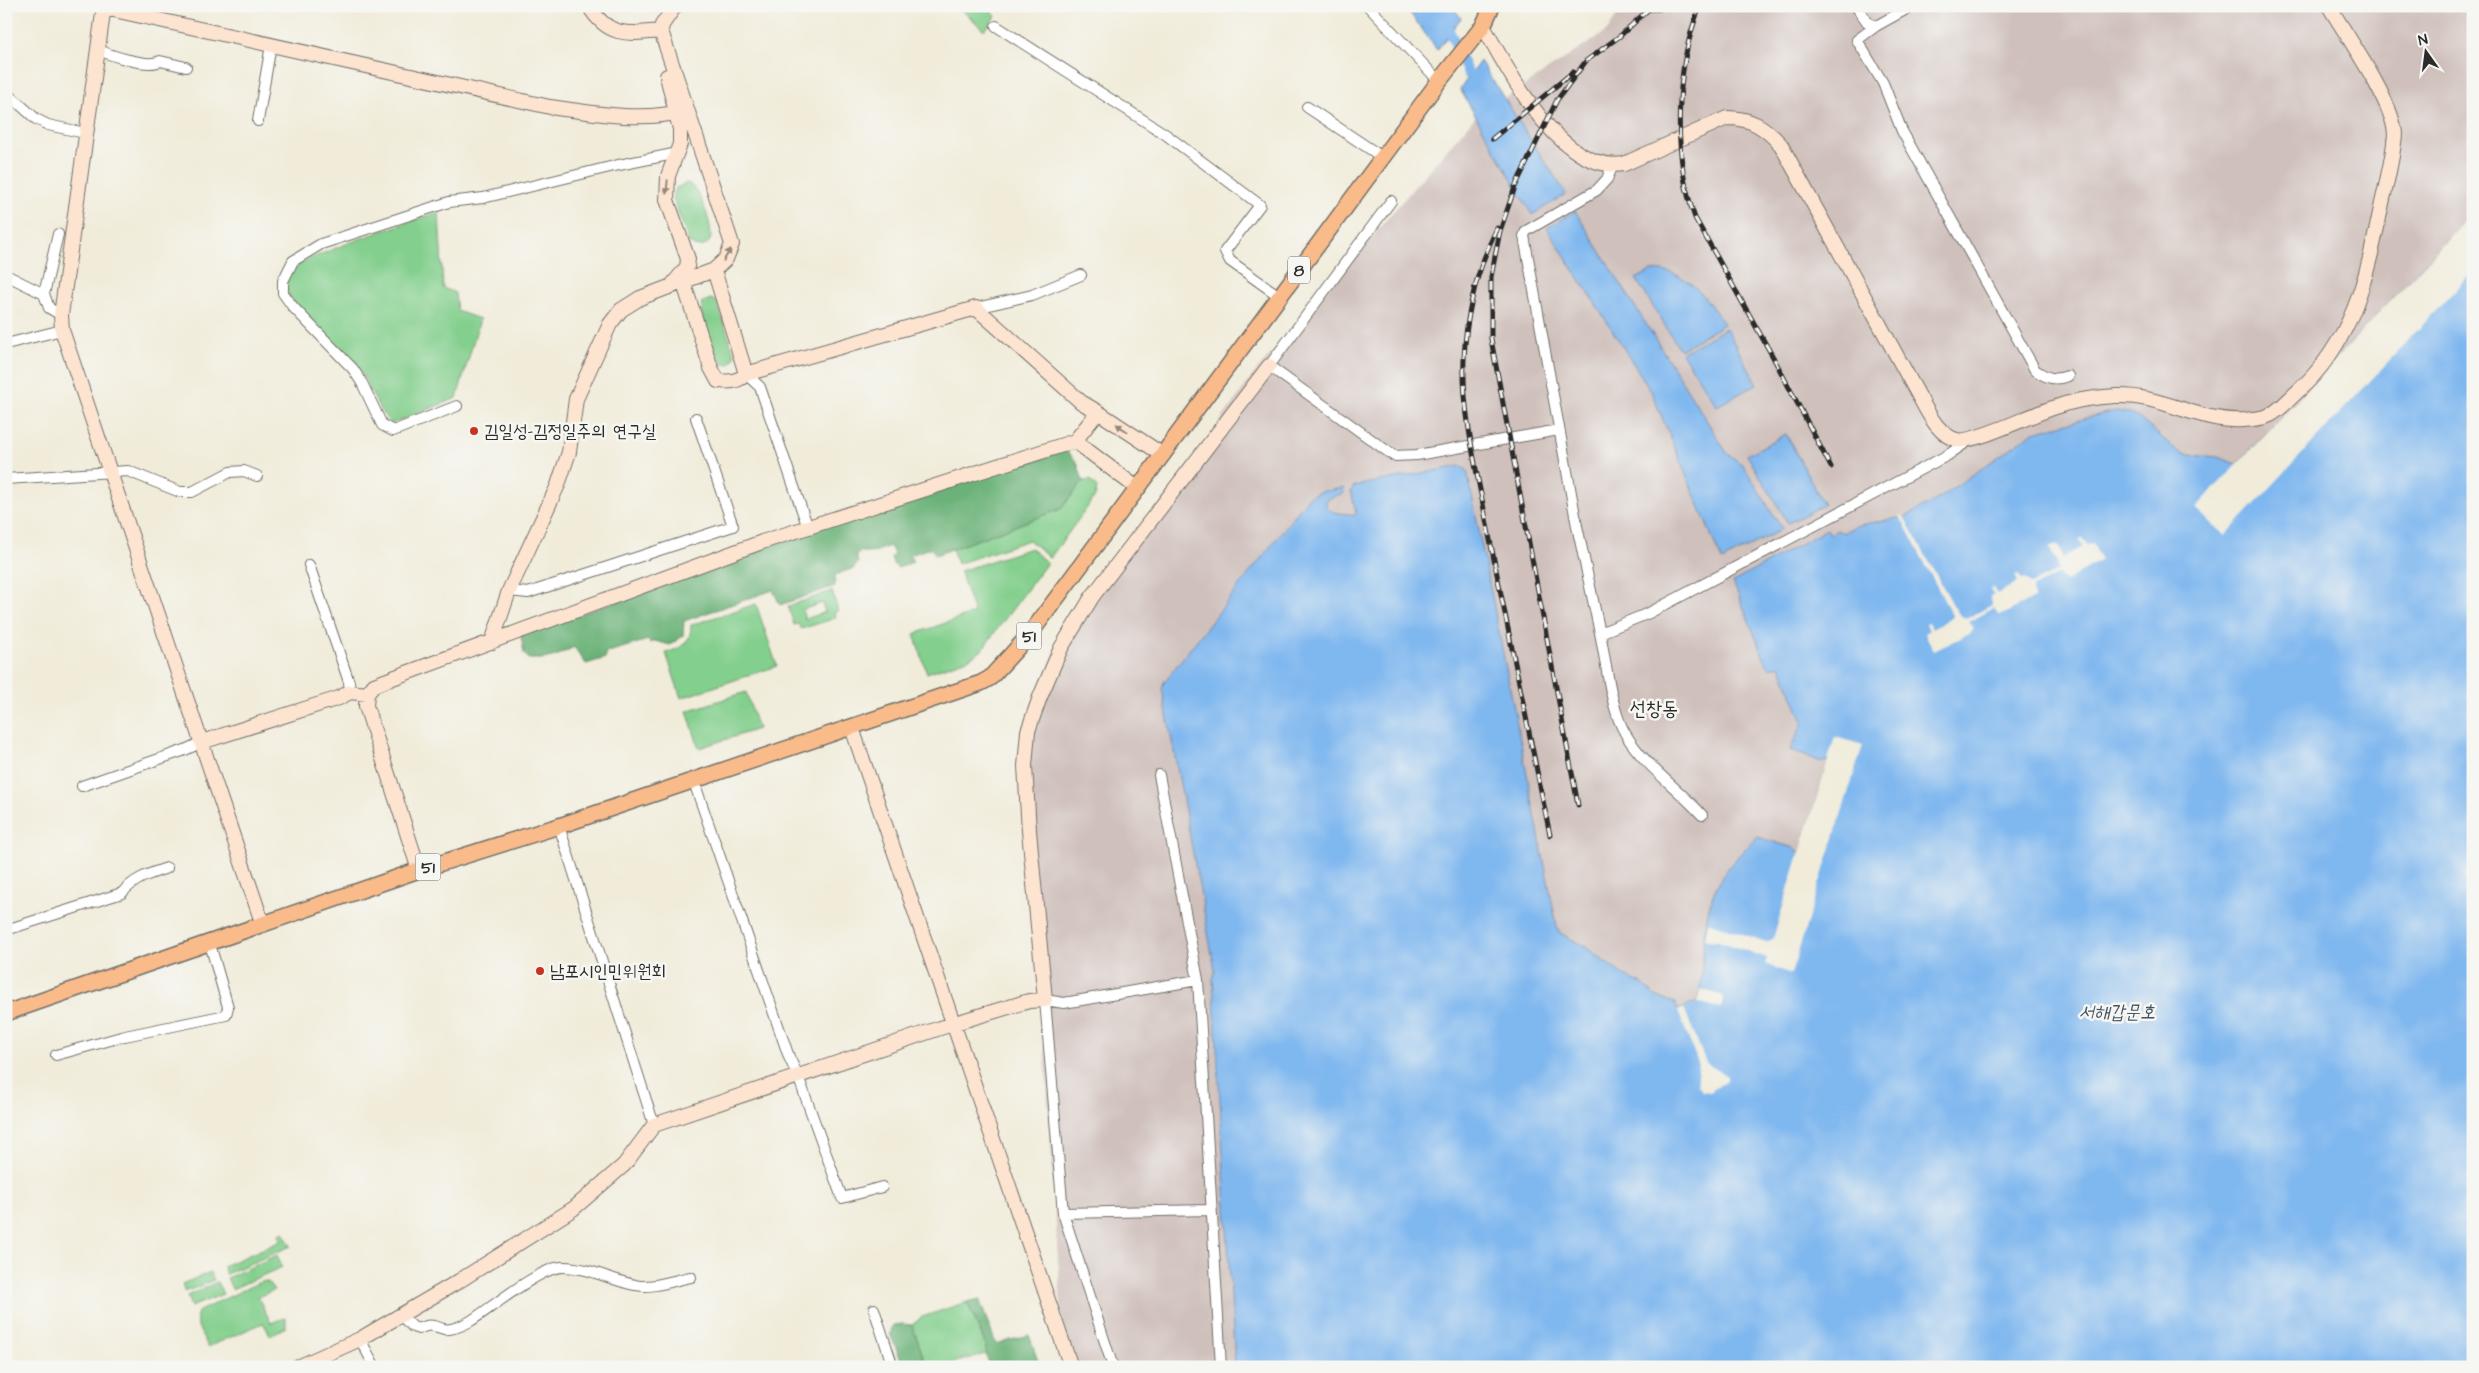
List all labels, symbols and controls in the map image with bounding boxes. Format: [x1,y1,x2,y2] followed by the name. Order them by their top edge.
[2402,28,2452,78] north arrow
[2416,30,2430,51] text: N
[663,179,671,195] one-way arrow
[722,249,731,262] one-way arrow
[1288,256,1310,284] road number: 8
[484,419,657,444] place label: 김일성-김정일주의 연구실
[1115,423,1129,433] one-way arrow
[468,425,480,437] marker: 김일성-김정일주의 연구실
[1016,622,1042,650] road number: 51
[1630,695,1678,723] district label: 선창동
[416,854,440,880] road number: 51
[550,959,666,984] place label: 남포시인민위원회
[534,965,546,977] marker: 남포시인민위원회
[2079,999,2155,1026] water label: 서해갑문호

